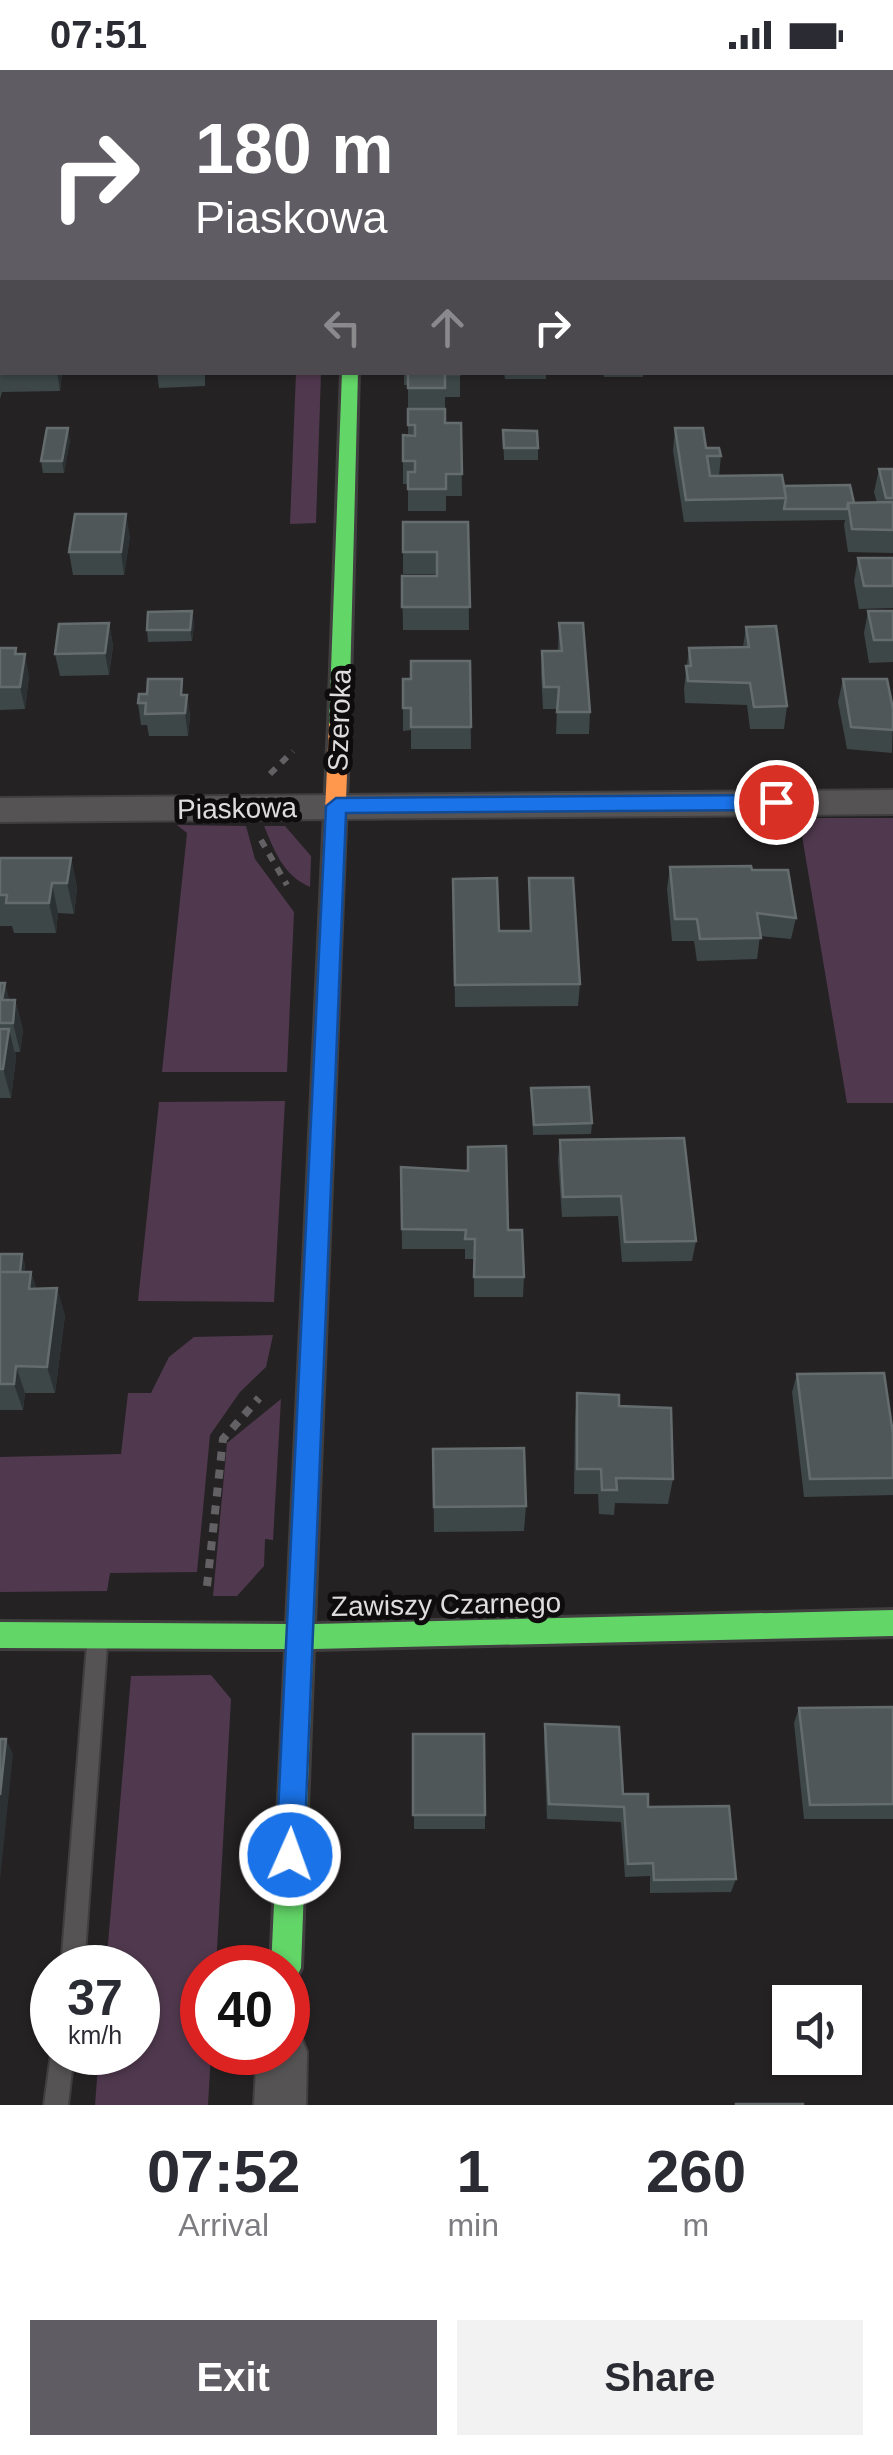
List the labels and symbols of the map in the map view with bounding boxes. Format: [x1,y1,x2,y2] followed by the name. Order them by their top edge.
[322,668,357,772] street label: Szeroka
[734,760,819,845] pin
[177,792,298,825] street label: Piaskowa
[331,1587,561,1622] street label: Zawiszy Czarnego
[238,1803,342,1907] position arrow
[180,1945,310,2075] speed limit sign: 40

